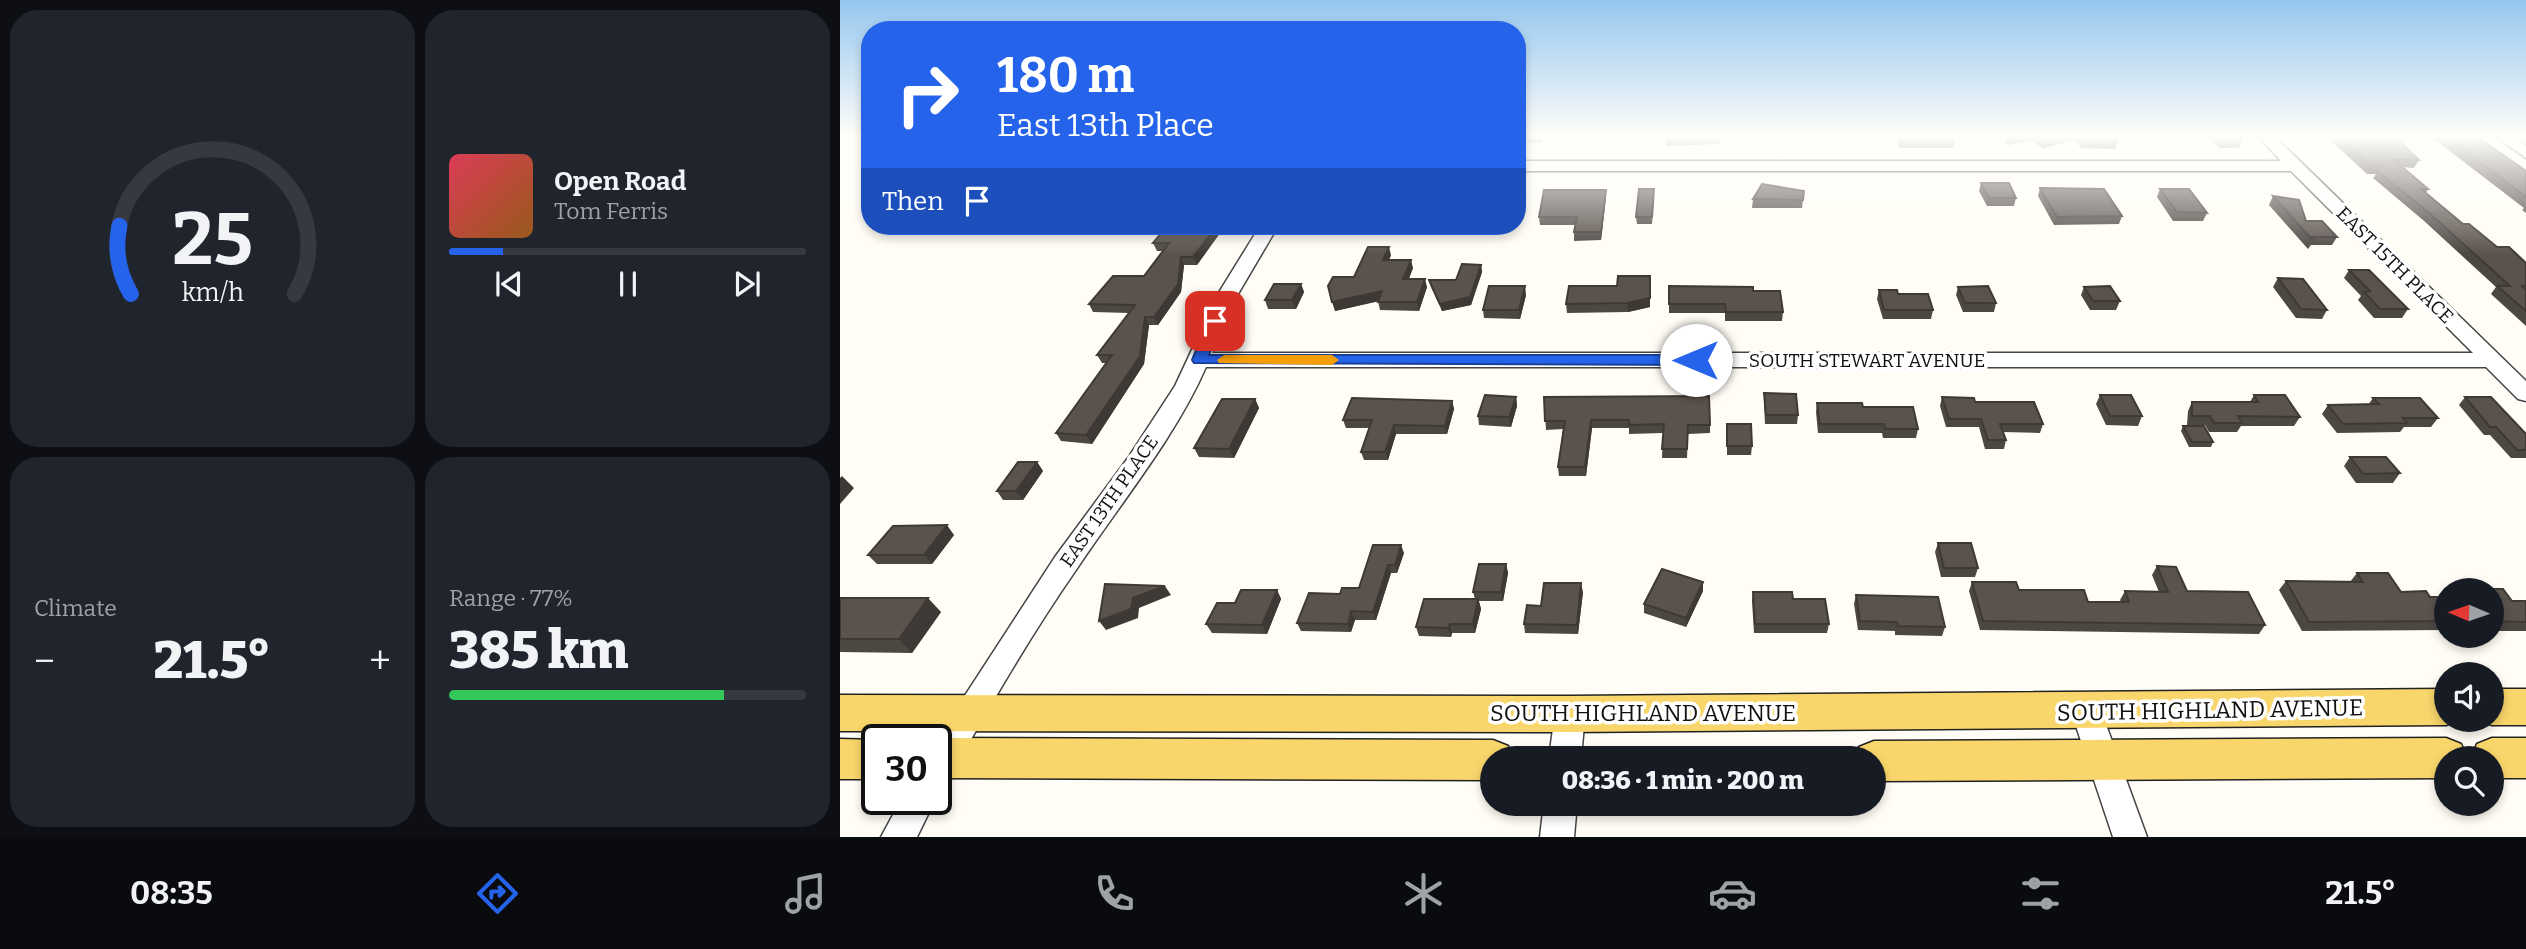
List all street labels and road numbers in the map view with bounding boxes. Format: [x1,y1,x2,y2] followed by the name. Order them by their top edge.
[2332,202,2458,328] street label: EAST 15TH PLACE
[1749,349,1985,372] street label: SOUTH STEWART AVENUE
[1055,431,1163,571] street label: EAST 13TH PLACE
[2057,693,2363,727] street label: SOUTH HIGHLAND AVENUE
[1490,699,1796,727] street label: SOUTH HIGHLAND AVENUE

